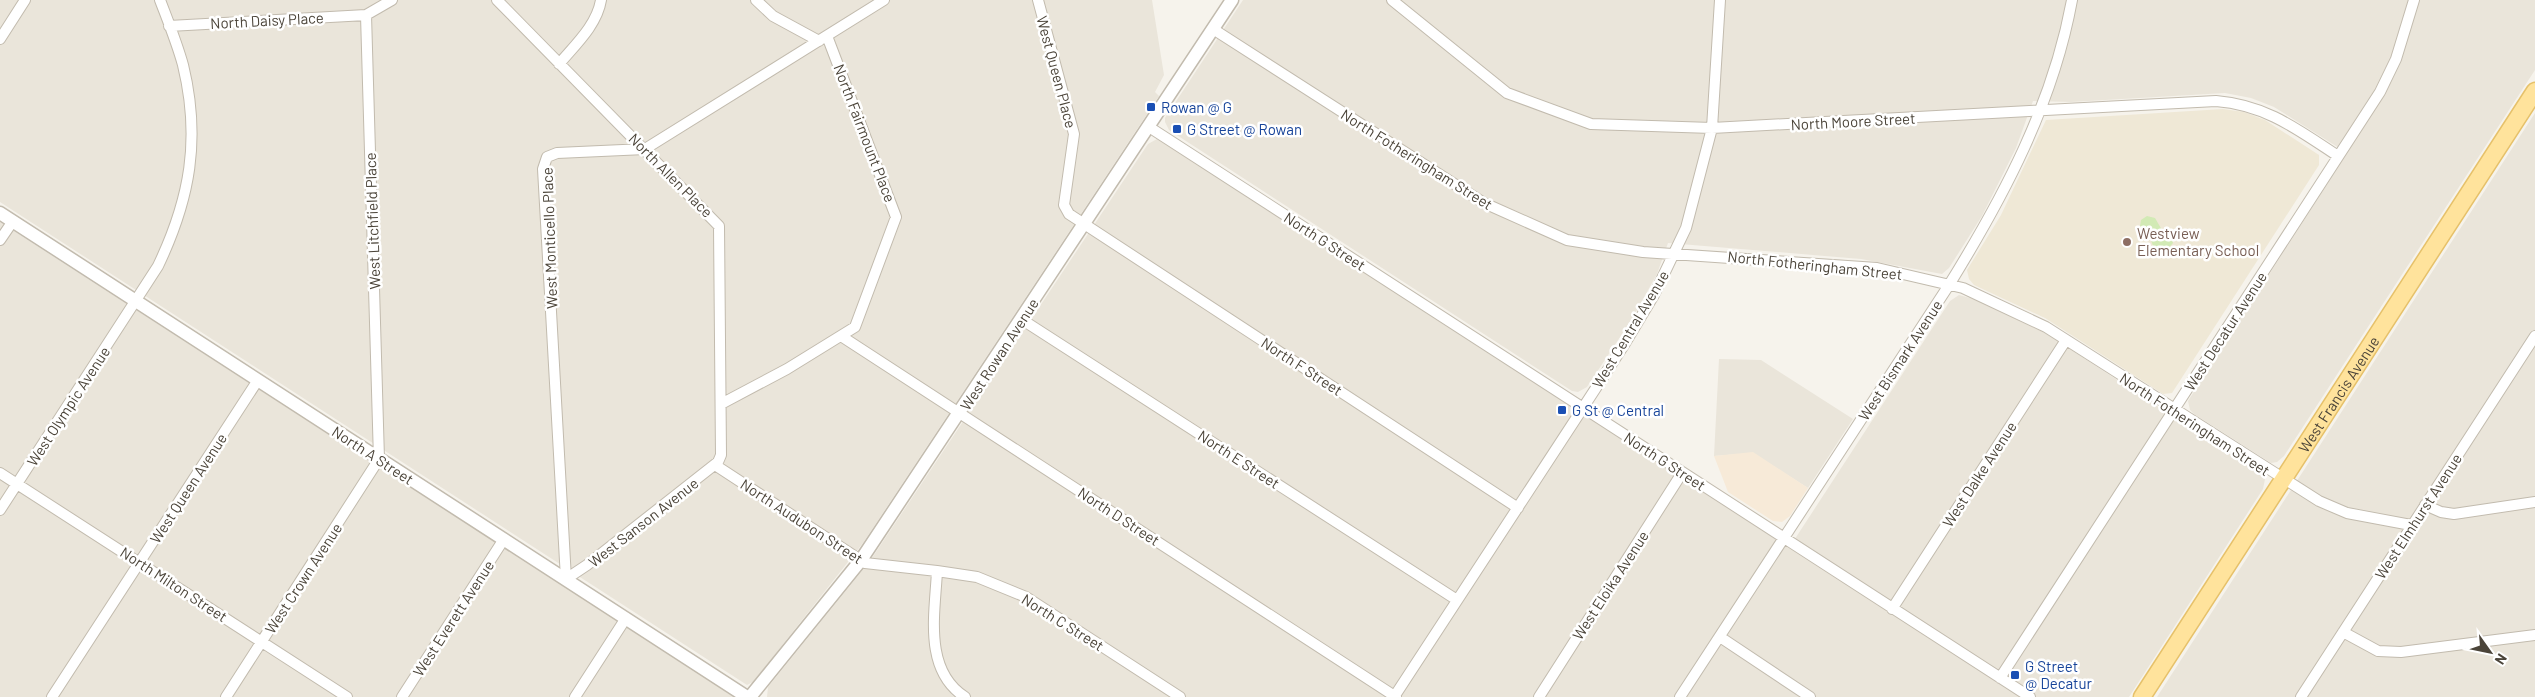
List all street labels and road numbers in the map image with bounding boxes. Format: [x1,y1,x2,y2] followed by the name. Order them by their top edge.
[210,8,324,32] street label: North Daisy Place
[1033,14,1081,130] street label: West Queen Place
[830,61,900,205] street label: North Fairmount Place
[1338,105,1496,213] street label: North Fotheringham Street
[1790,109,1916,133] street label: North Moore Street
[625,129,717,221] street label: North Allen Place
[361,152,383,290] street label: West Litchfield Place
[538,167,560,309] street label: West Monticello Place
[1281,208,1369,274] street label: North G Street
[1727,247,1903,283] street label: North Fotheringham Street
[1588,267,1672,391] street label: West Central Avenue
[2180,268,2270,394] street label: West Decatur Avenue
[956,295,1042,413] street label: West Rowan Avenue
[1854,296,1946,424] street label: West Bismark Avenue
[1258,333,1346,399] street label: North F Street
[2294,333,2383,456] street label: West Francis Avenue
[23,343,113,469] street label: West Olympic Avenue
[2117,369,2273,479] street label: North Fotheringham Street
[1938,418,2020,530] street label: West Dalke Avenue
[329,422,417,488] street label: North A Street
[1195,426,1283,492] street label: North E Street
[1621,428,1709,494] street label: North G Street
[146,430,230,546] street label: West Queen Avenue
[2371,450,2465,582] street label: West Elmhurst Avenue
[584,473,702,571] street label: West Sanson Avenue
[737,475,867,567] street label: North Audubon Street
[1075,483,1163,549] street label: North D Street
[261,519,345,637] street label: West Crown Avenue
[1568,527,1652,643] street label: West Eloika Avenue
[117,543,231,625] street label: North Milton Street
[409,557,497,679] street label: West Everett Avenue
[1019,590,1107,654] street label: North C Street

